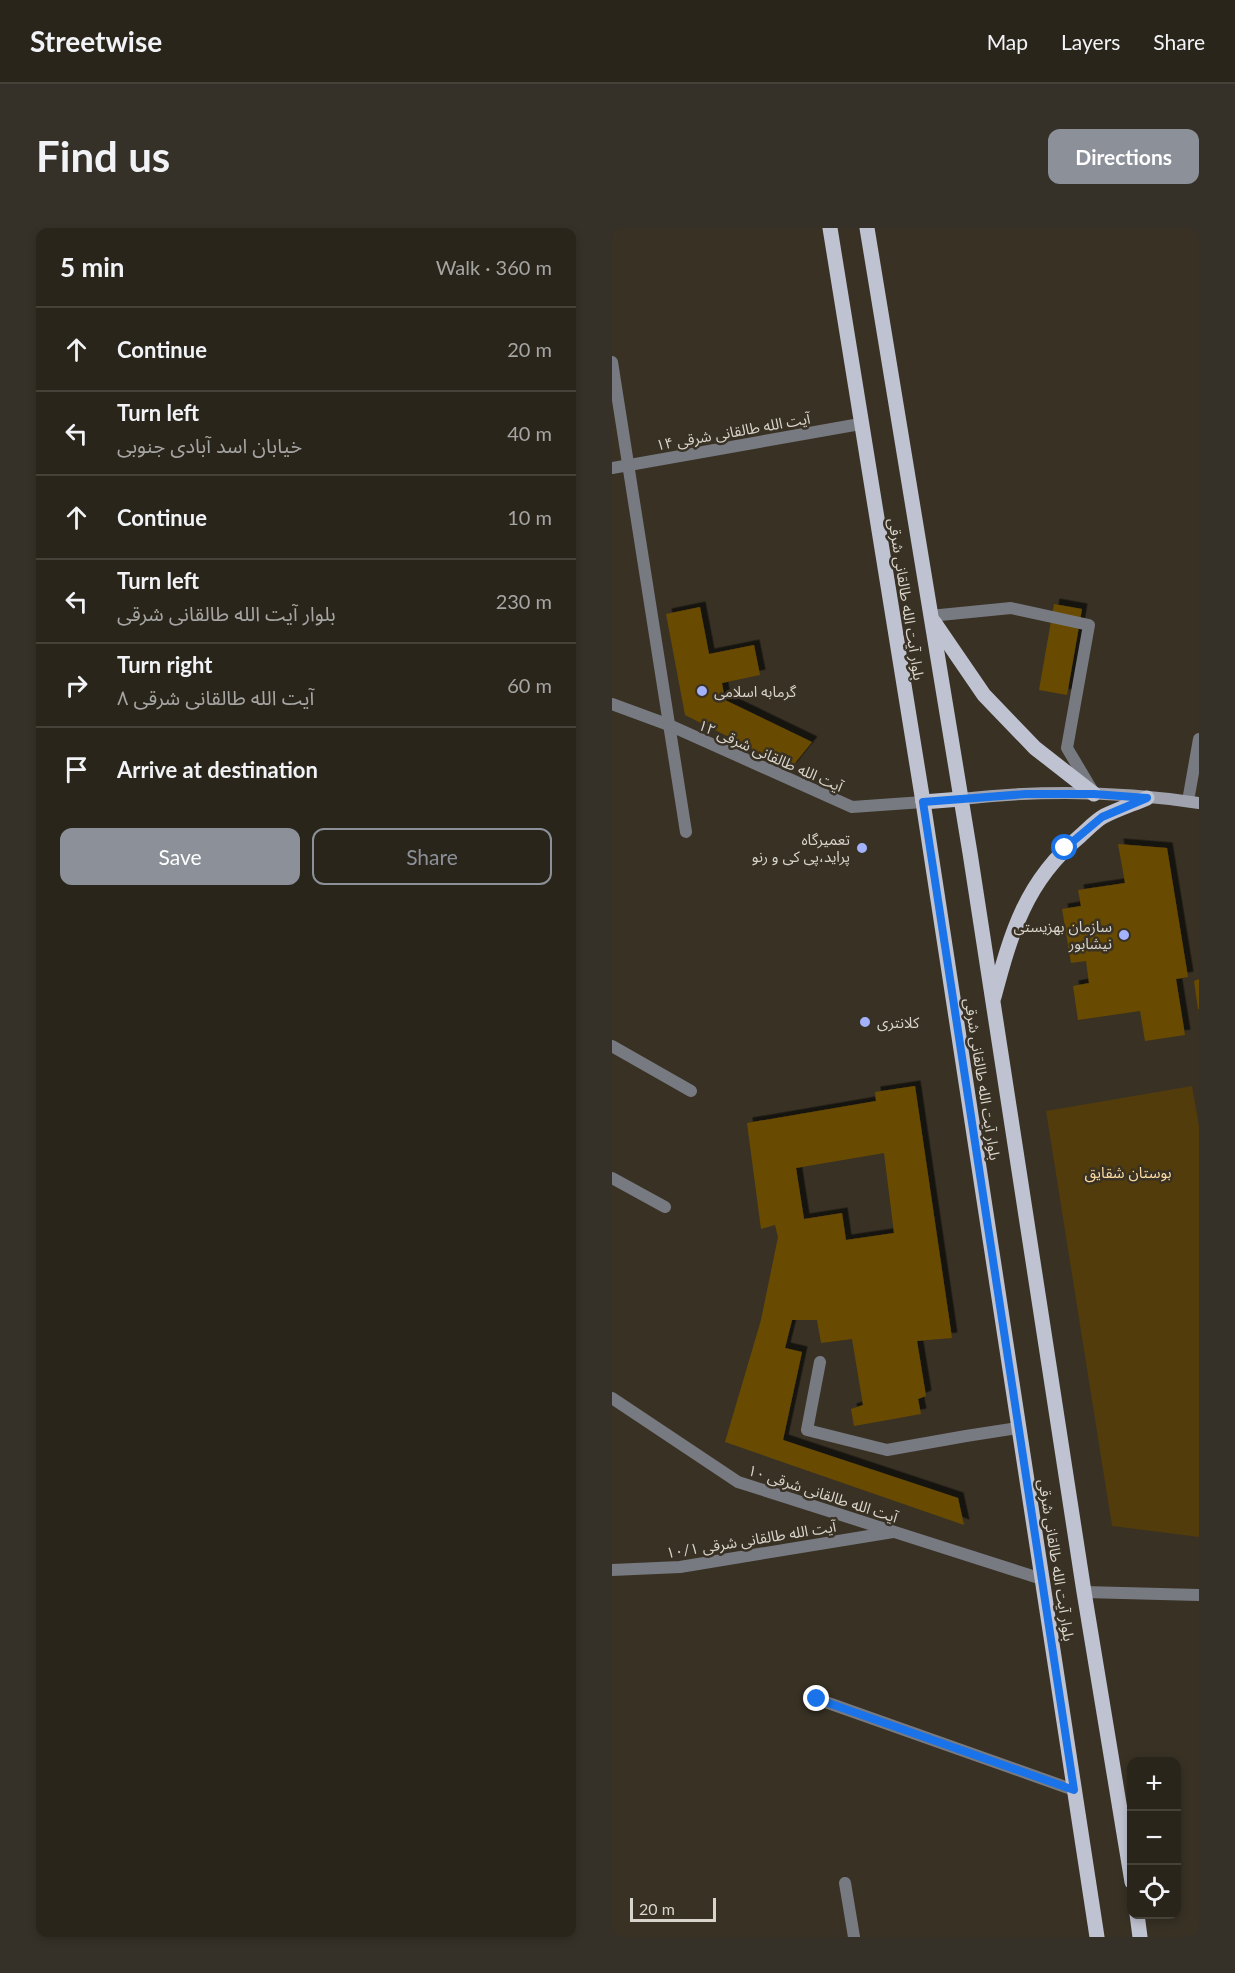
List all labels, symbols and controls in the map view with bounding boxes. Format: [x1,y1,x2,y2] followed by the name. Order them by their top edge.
[30,24,162,58] text: Streetwise
[987,29,1028,54] text: Map
[1061,29,1120,54] text: Layers
[1153,29,1205,54] text: Share
[1048,129,1199,184] button: Directions
[36,131,170,181] text: Find us
[60,251,124,283] text: 5 min
[436,255,552,279] text: Walk · 360 m
[60,333,93,366] icon: ahead
[117,336,207,363] text: Continue
[507,337,552,361] text: 20 m
[117,399,199,426] text: Turn left
[654,408,812,454] street label: آیت الله طالقانی شرقی ۱۴
[60,417,93,450] icon: left
[507,421,552,445] text: 40 m
[117,433,302,457] text: خیابان اسد آبادی جنوبی
[60,501,93,534] icon: ahead
[117,504,207,531] text: Continue
[507,505,552,529] text: 10 m
[884,517,929,682] street label: بلوار آیت الله طالقانی شرقی
[117,567,199,594] text: Turn left
[60,585,93,618] icon: left
[496,589,552,613] text: 230 m
[117,601,336,625] text: بلوار آیت الله طالقانی شرقی
[117,651,212,678] text: Turn right
[60,669,93,702] icon: right
[507,673,552,697] text: 60 m
[714,682,797,701] place label: گرمابه اسلامی
[695,684,709,698] marker: گرمابه اسلامی
[117,685,314,709] text: آیت الله طالقانی شرقی ۸
[695,715,847,796] street label: آیت الله طالقانی شرقی ۱۲
[60,753,93,786] icon: arrive
[117,756,318,783] text: Arrive at destination
[60,828,300,885] button: Save
[312,828,552,885] button: Share
[752,830,850,867] place label: تعمیرگاه پراید،پی کی و رنو
[1051,834,1077,860] route start
[855,841,869,855] marker: تعمیرگاه پراید،پی کی و رنو
[1014,917,1112,953] place label: سازمان بهزیستی نیشابور
[1117,928,1131,942] marker: سازمان بهزیستی نیشابور
[960,997,1005,1162] street label: بلوار آیت الله طالقانی شرقی
[877,1013,920,1032] place label: کلانتری
[858,1015,872,1029] marker: کلانتری
[1084,1163,1172,1183] park label: بوستان شقایق
[745,1460,901,1527] street label: آیت الله طالقانی شرقی ۱۰
[1034,1478,1079,1643] street label: بلوار آیت الله طالقانی شرقی
[665,1517,838,1562] street label: آیت الله طالقانی شرقی ۱۰/۱
[803,1685,829,1711] route end
[1127,1757,1181,1919] map controls
[1127,1757,1181,1811] button: +
[1127,1811,1181,1865] button: −
[1127,1865,1181,1919] button: locate
[630,1895,716,1922] scale bar
[639,1899,675,1918] text: 20 m

